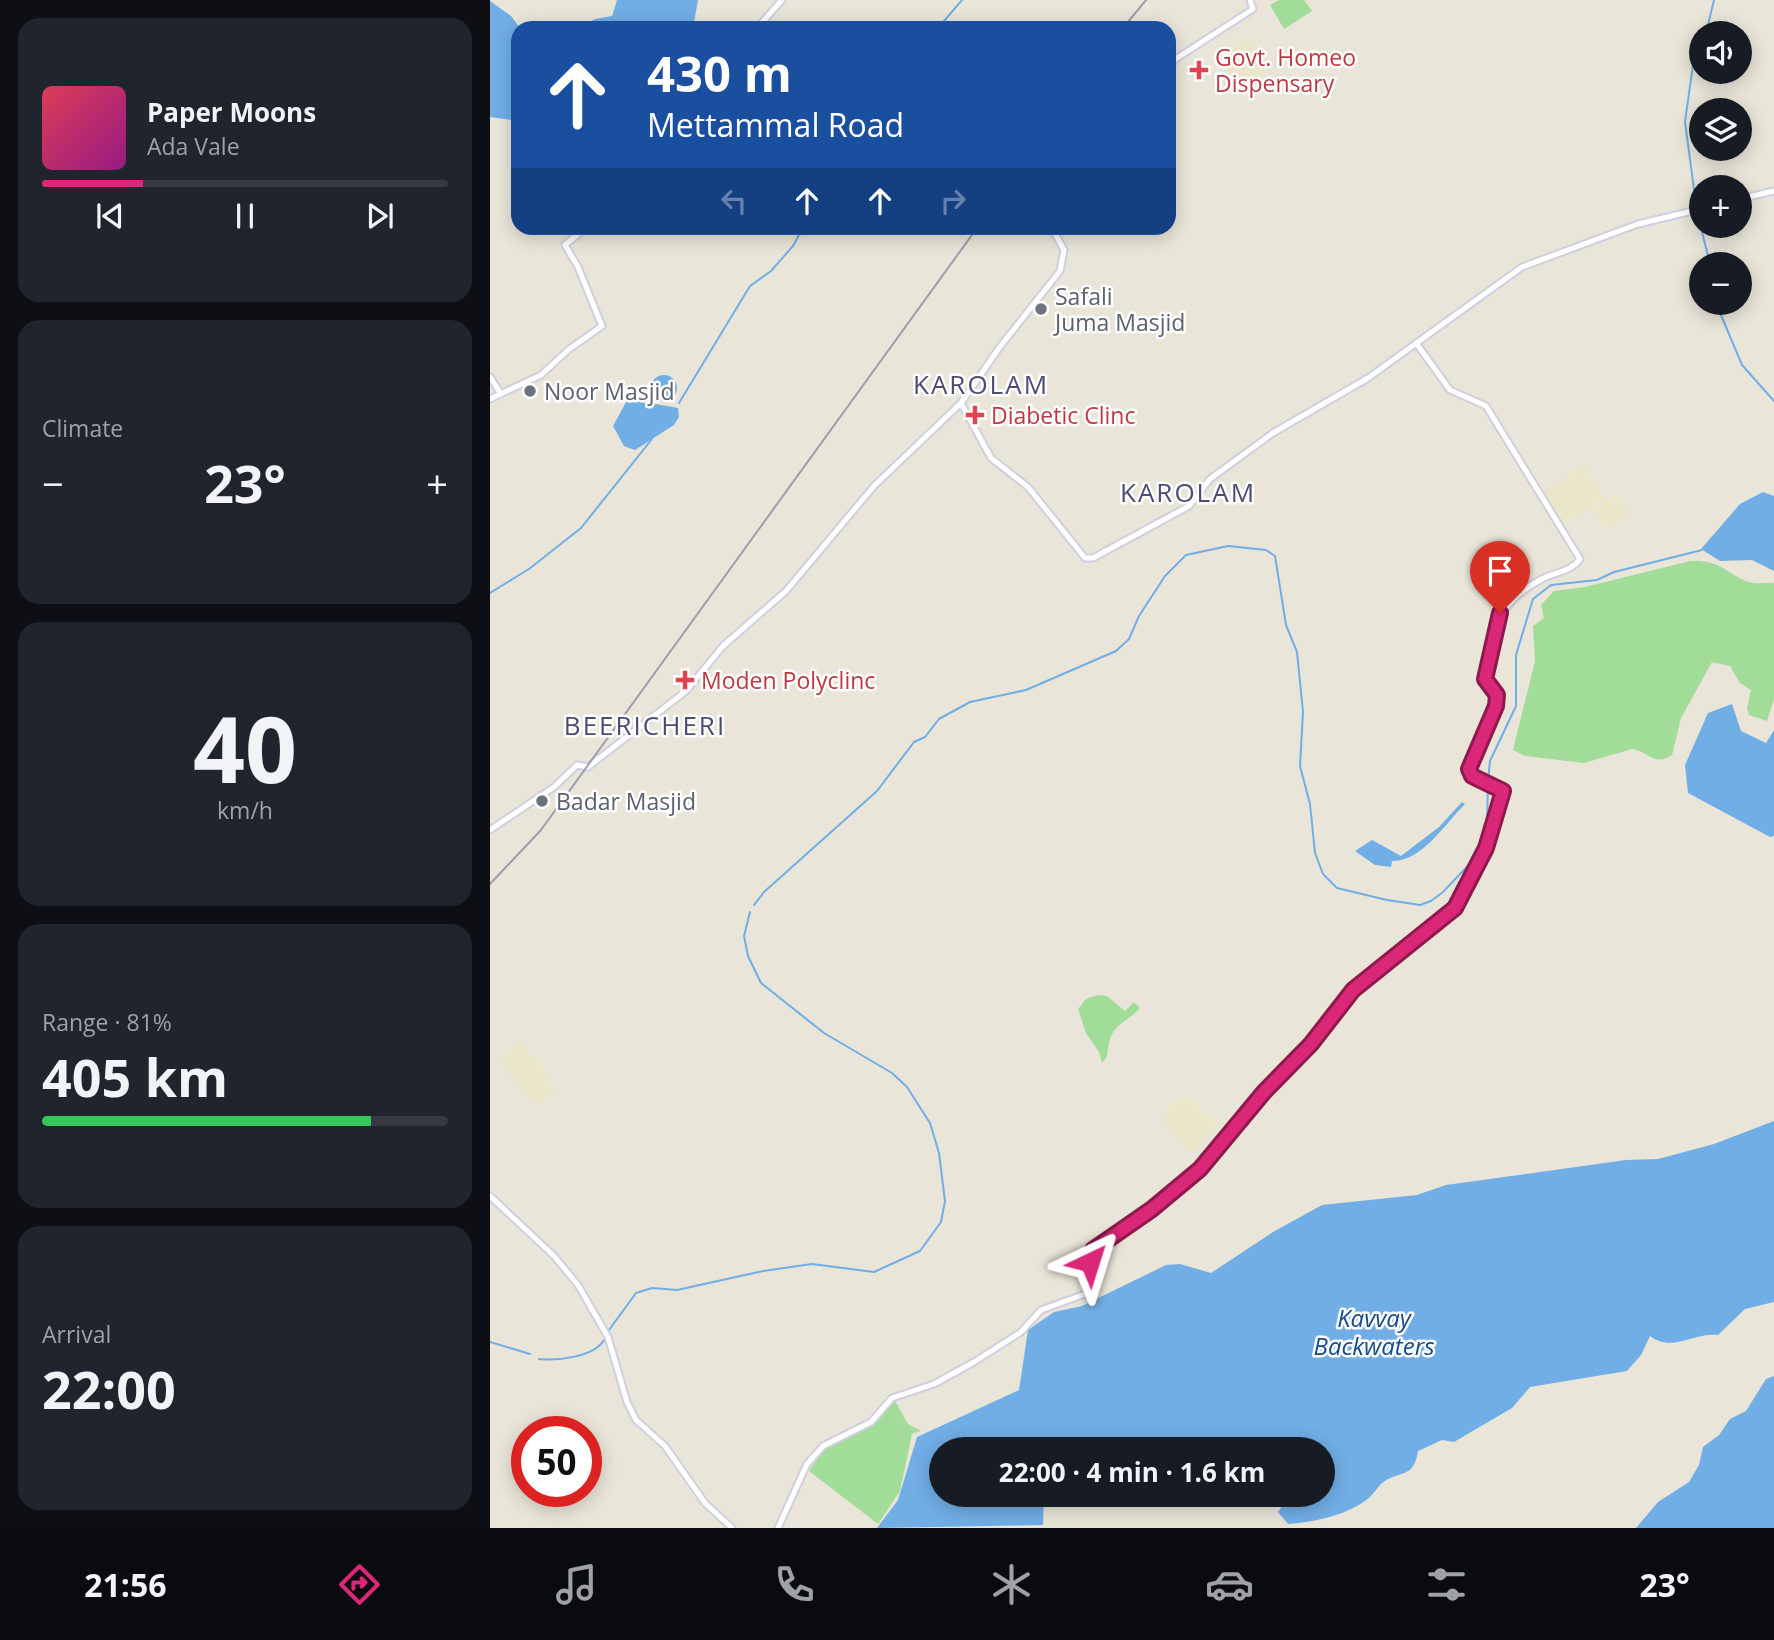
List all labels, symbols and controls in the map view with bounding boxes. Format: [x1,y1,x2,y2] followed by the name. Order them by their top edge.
[1689,21,1752,315] map controls
[1689,21,1752,84] button: sound
[647,40,792,106] text: 430 m
[1215,41,1356,99] place label: Govt. Homeo Dispensary
[532,49,623,140] icon: ahead
[1189,60,1209,80] marker: Govt. Homeo Dispensary
[147,94,316,130] text: Paper Moons
[1689,98,1752,161] button: layers
[647,103,904,146] text: Mettammal Road
[147,130,240,162] text: Ada Vale
[1689,175,1752,238] button: +
[715,182,753,220] icon: left
[788,182,826,220] icon: ahead
[861,182,899,220] icon: ahead
[934,182,972,220] icon: right
[91,197,129,235] icon: previous
[226,197,264,235] icon: pause
[361,197,399,235] icon: next
[1689,252,1752,315] button: −
[1053,280,1185,338] place label: Safali Juma Masjid
[1033,301,1049,317] marker: Safali Juma Masjid
[913,366,1049,402] district label: KAROLAM
[544,375,674,407] place label: Noor Masjid
[522,383,538,399] marker: Noor Masjid
[991,399,1135,431] place label: Diabetic Clinc
[965,405,985,425] marker: Diabetic Clinc
[42,412,123,444] text: Climate
[204,447,286,518] text: 23°
[42,457,64,509] text: −
[426,457,448,509] text: +
[1120,474,1256,510] district label: KAROLAM
[1470,541,1530,613] pin
[1481,552,1519,590] icon: arrive
[701,664,875,696] place label: Moden Polyclinc
[675,670,695,690] marker: Moden Polyclinc
[193,686,297,810] text: 40
[564,707,726,743] district label: BEERICHERI
[556,785,696,817] place label: Badar Masjid
[534,793,550,809] marker: Badar Masjid
[217,794,273,826] text: km/h
[42,1006,172,1038] text: Range · 81%
[42,1041,228,1112] text: 405 km
[1053,1225,1127,1299] position arrow
[1313,1301,1435,1362] water label: Kavvay Backwaters
[42,1318,111,1350] text: Arrival
[42,1353,176,1424] text: 22:00
[511,1416,602,1507] speed limit sign: 50
[999,1454,1265,1490] text: 22:00 · 4 min · 1.6 km
[335,1560,384,1609] icon: directions
[552,1560,601,1609] icon: music
[770,1560,819,1609] icon: phone
[987,1560,1036,1609] icon: climate
[1205,1560,1254,1609] icon: car
[1422,1560,1471,1609] icon: filters
[84,1563,167,1606] text: 21:56
[1639,1563,1690,1606] text: 23°

